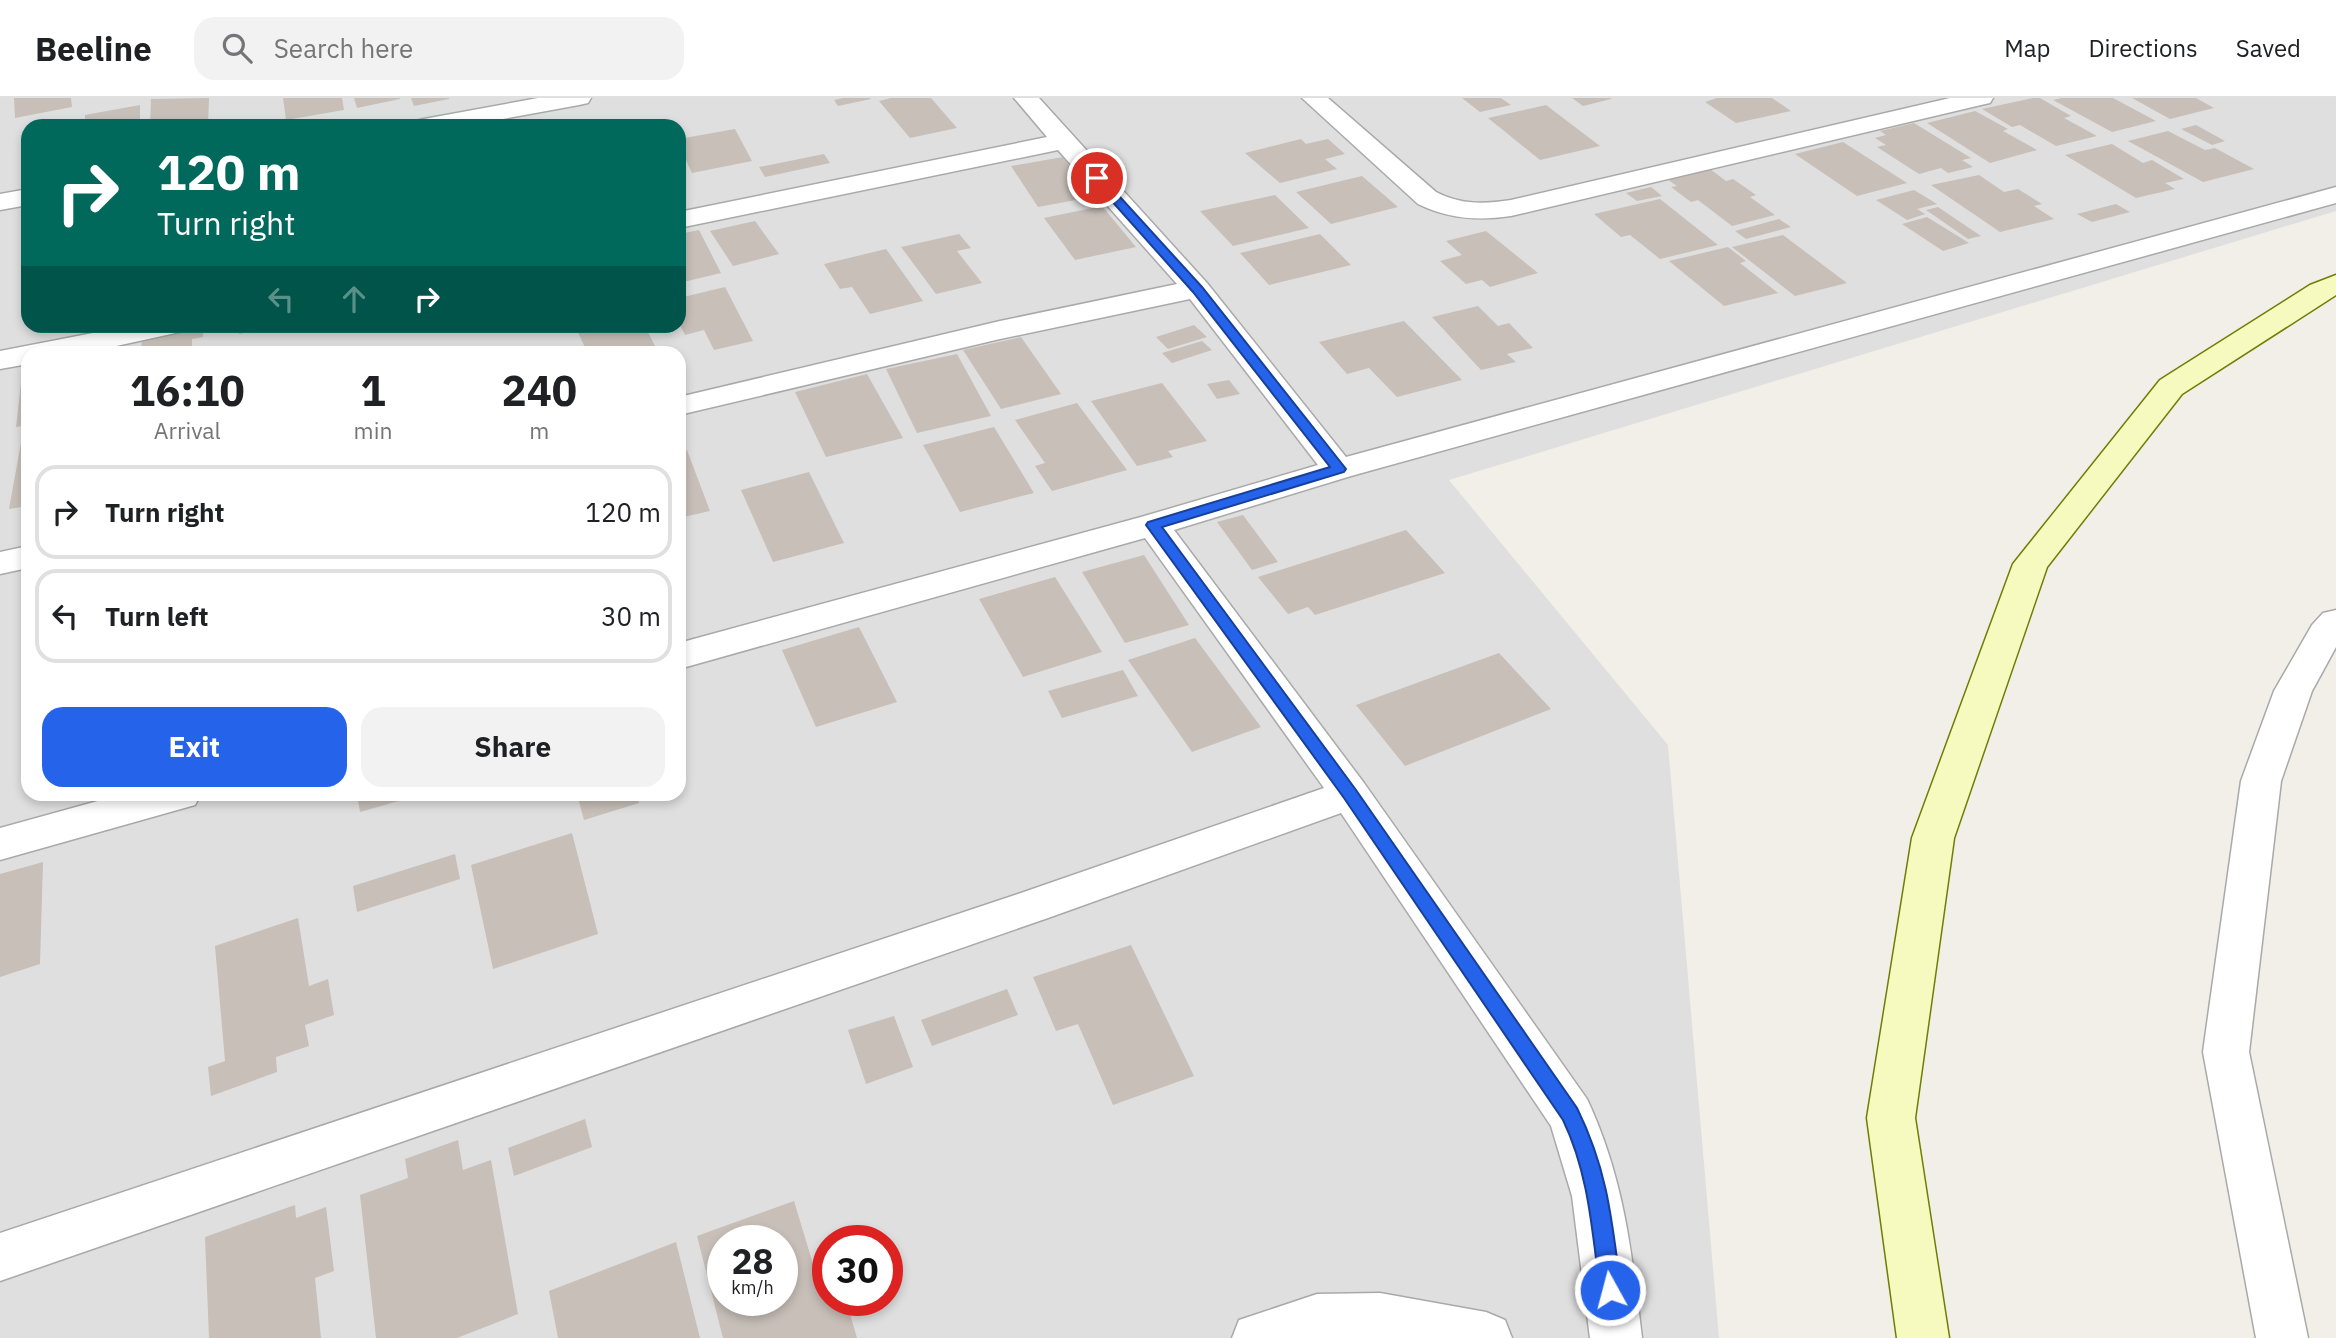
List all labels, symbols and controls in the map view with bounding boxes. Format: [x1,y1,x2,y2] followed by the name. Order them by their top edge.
[194,17,684,80] search box
[35,27,152,70] text: Beeline
[218,29,256,67] icon: search
[274,31,413,65] text: Search here
[2004,32,2050,64] text: Map
[2088,32,2198,64] text: Directions
[2236,32,2301,64] text: Saved
[157,140,301,203] text: 120 m
[42,147,133,238] icon: right
[1067,148,1127,208] pin
[1078,159,1116,197] icon: arrive
[157,202,295,244] text: Turn right
[262,280,300,318] icon: left
[335,280,373,318] icon: ahead
[408,280,446,318] icon: right
[130,363,245,418] text: 16:10
[360,363,386,418] text: 1
[501,363,577,418] text: 240
[154,415,221,445] text: Arrival
[354,415,392,445] text: min
[529,415,549,445] text: m
[46,493,84,531] icon: right
[105,495,224,529] text: Turn right
[585,495,661,529] text: 120 m
[46,597,84,635] icon: left
[105,599,208,633] text: Turn left
[601,599,661,633] text: 30 m
[42,707,347,787] button: Exit
[361,707,665,787] button: Share
[812,1225,903,1316] speed limit sign: 30
[731,1238,774,1284] text: 28
[1573,1253,1647,1327] position arrow
[731,1276,774,1299] text: km/h

